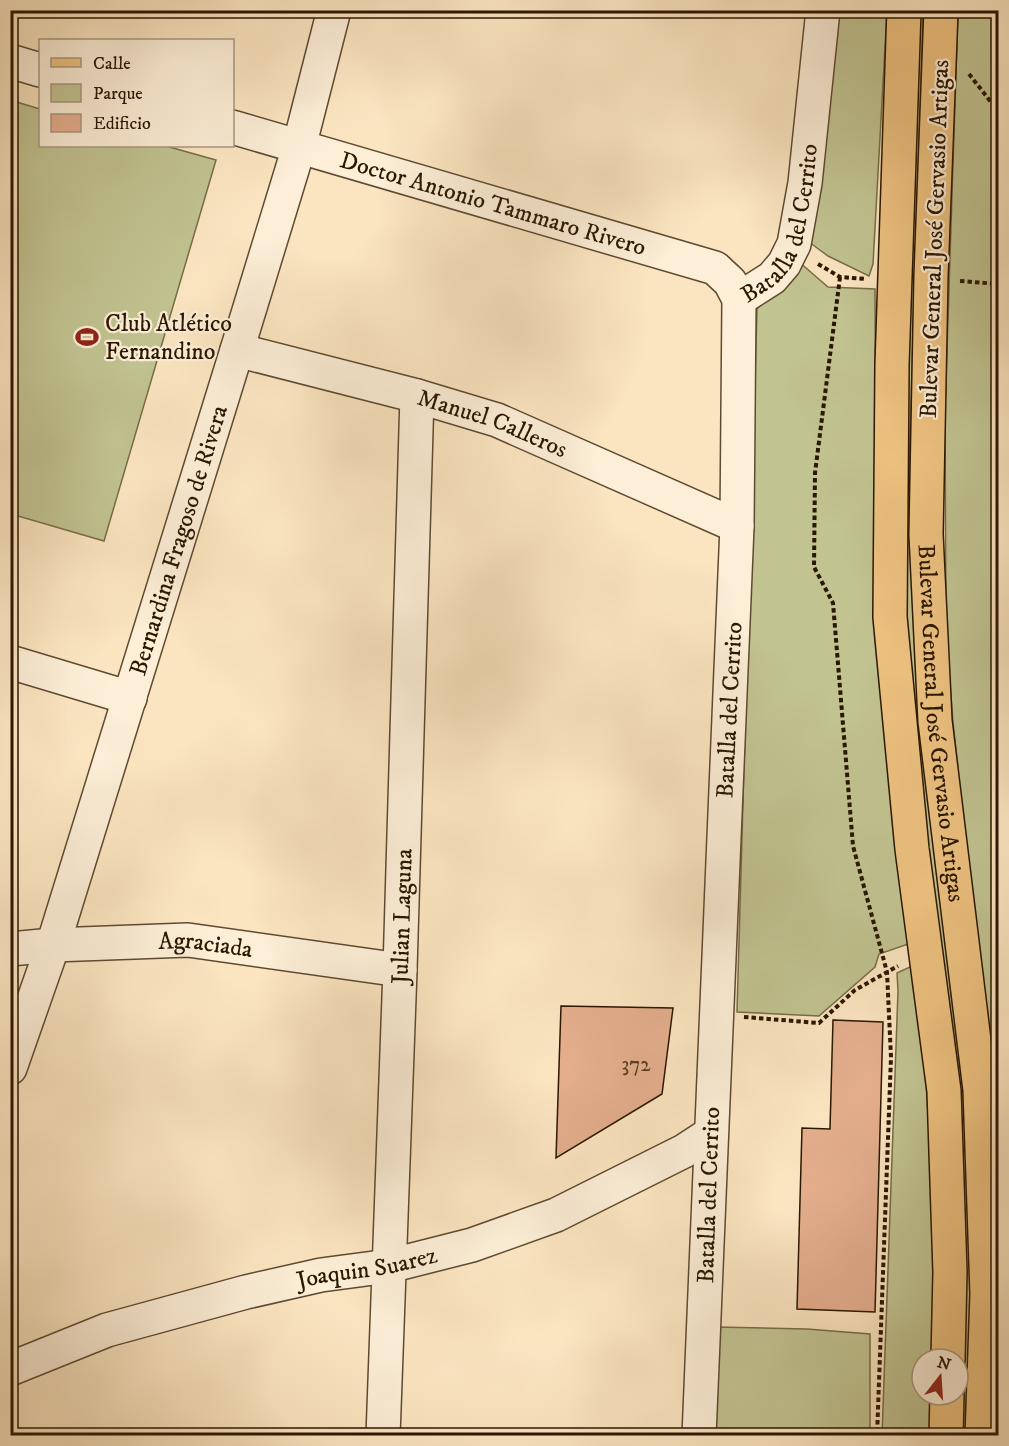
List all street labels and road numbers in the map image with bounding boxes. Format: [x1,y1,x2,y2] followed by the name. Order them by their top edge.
[914,59,956,419] street label: Bulevar General José Gervasio Artigas
[735,142,825,310] street label: Batalla del Cerrito
[336,145,649,263] street label: Doctor Antonio Tammaro Rivero
[414,383,572,465] street label: Manuel Calleros
[123,401,235,679] street label: Bernardina Fragoso de Rivera
[911,544,971,904] street label: Bulevar General José Gervasio Artigas
[710,621,750,799] street label: Batalla del Cerrito
[385,847,420,987] street label: Julian Laguna
[158,926,255,965] street label: Agraciada
[691,1106,727,1284] street label: Batalla del Cerrito
[292,1240,441,1296] street label: Joaquin Suarez

